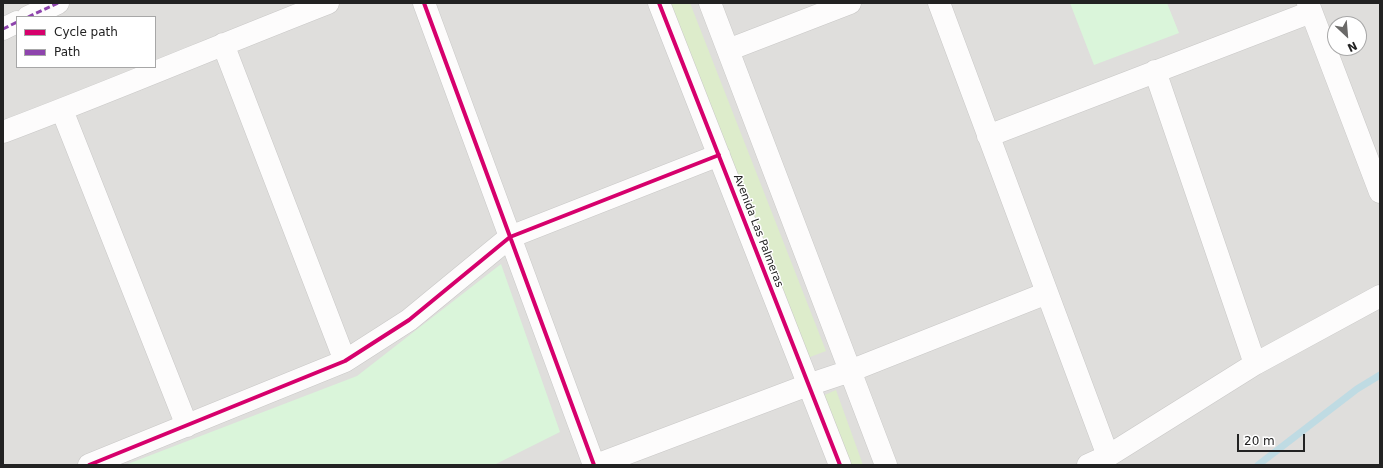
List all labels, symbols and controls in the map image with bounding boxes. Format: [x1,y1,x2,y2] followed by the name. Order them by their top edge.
[16,16,156,68] legend
[1327,16,1367,56] north arrow
[54,25,118,39] text: Cycle path
[1345,38,1359,54] text: N
[54,45,80,59] text: Path
[730,173,786,289] street label: Avenida Las Palmeras
[1239,426,1307,452] scale bar
[1244,434,1275,448] text: 20 m

